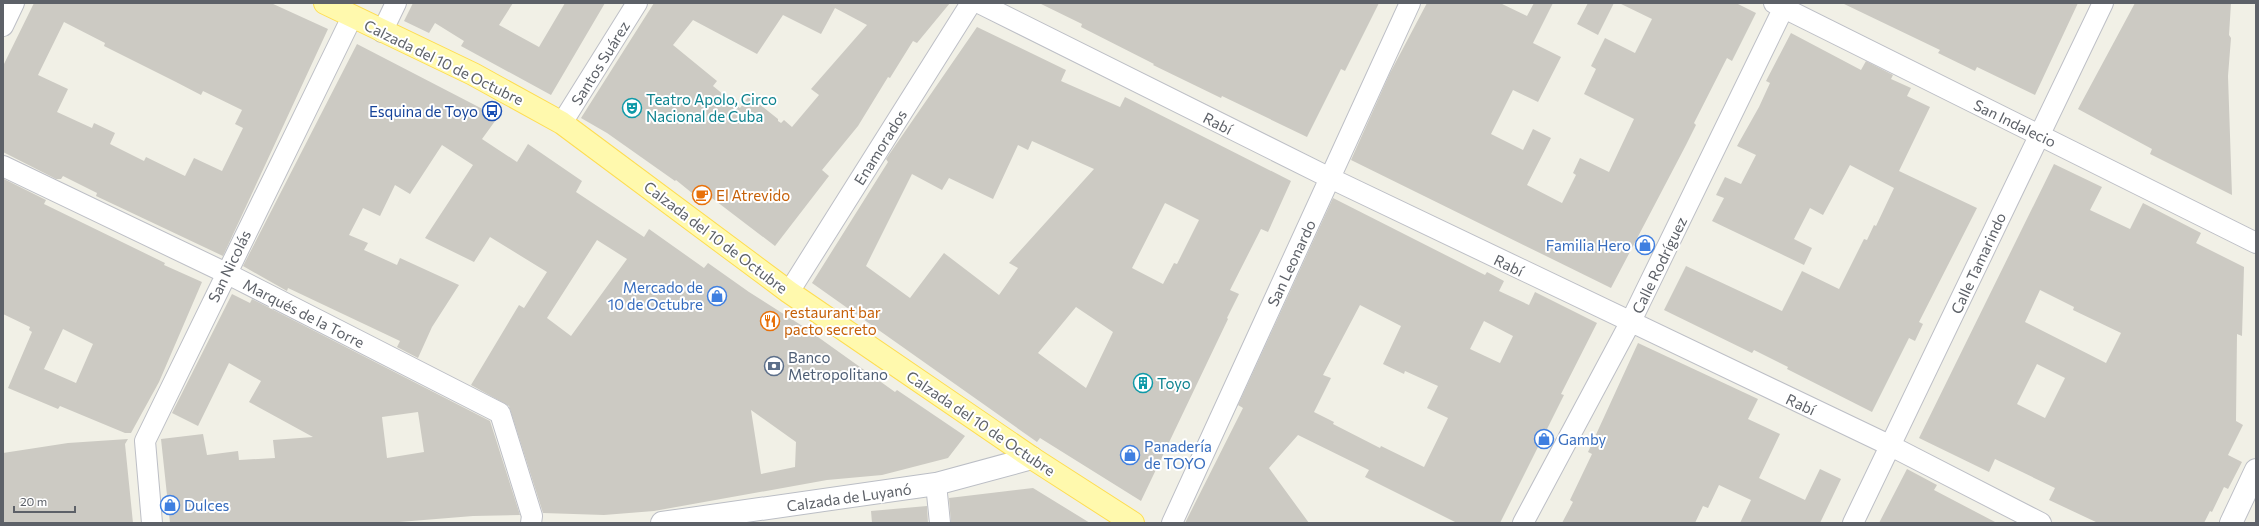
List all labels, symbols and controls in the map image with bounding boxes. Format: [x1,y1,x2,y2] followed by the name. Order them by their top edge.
[361,16,527,109] street label: Calzada del 10 de Octubre
[567,18,633,108] street label: Santos Suárez
[646,90,777,125] place label: Teatro Apolo, Circo Nacional de Cuba
[1971,95,2059,151] street label: San Indalecio
[621,97,643,119] theatre icon: Teatro Apolo, Circo Nacional de Cuba
[481,100,503,122] bus stop icon: Esquina de Toyo
[369,102,478,120] place label: Esquina de Toyo
[850,106,910,188] street label: Enamorados
[1200,108,1237,138] street label: Rabí
[641,177,791,297] street label: Calzada del 10 de Octubre
[691,184,713,206] cafe icon: El Atrevido
[716,186,790,204] place label: El Atrevido
[1947,209,2009,317] street label: Calle Tamarindo
[1628,214,1690,316] street label: Calle Rodríguez
[1263,217,1319,309] street label: San Leonardo
[204,227,254,305] street label: San Nicolás
[1634,234,1656,256] shop icon: Familia Hero
[1546,236,1631,254] place label: Familia Hero
[1491,250,1528,280] street label: Rabí
[240,275,368,351] street label: Marqués de la Torre
[608,278,703,313] place label: Mercado de 10 de Octubre
[706,285,728,307] shop icon: Mercado de 10 de Octubre
[784,303,881,338] place label: restaurant bar pacto secreto
[759,310,781,332] restaurant icon: restaurant bar pacto secreto
[788,348,888,383] place label: Banco Metropolitano
[763,355,785,377] bank icon: Banco Metropolitano
[903,367,1059,479] street label: Calzada del 10 de Octubre
[1132,372,1154,394] building icon: Toyo
[1157,374,1191,392] place label: Toyo
[1783,389,1820,419] street label: Rabí
[1533,428,1555,450] shop icon: Gamby
[1558,430,1607,448] place label: Gamby
[1144,437,1212,472] place label: Panadería de TOYO
[1119,444,1141,466] shop icon: Panadería de TOYO
[785,479,913,515] street label: Calzada de Luyanó
[14,488,75,514] scale bar
[20,494,47,508] text: 20 m
[159,494,181,516] shop icon: Dulces
[184,496,230,514] place label: Dulces

